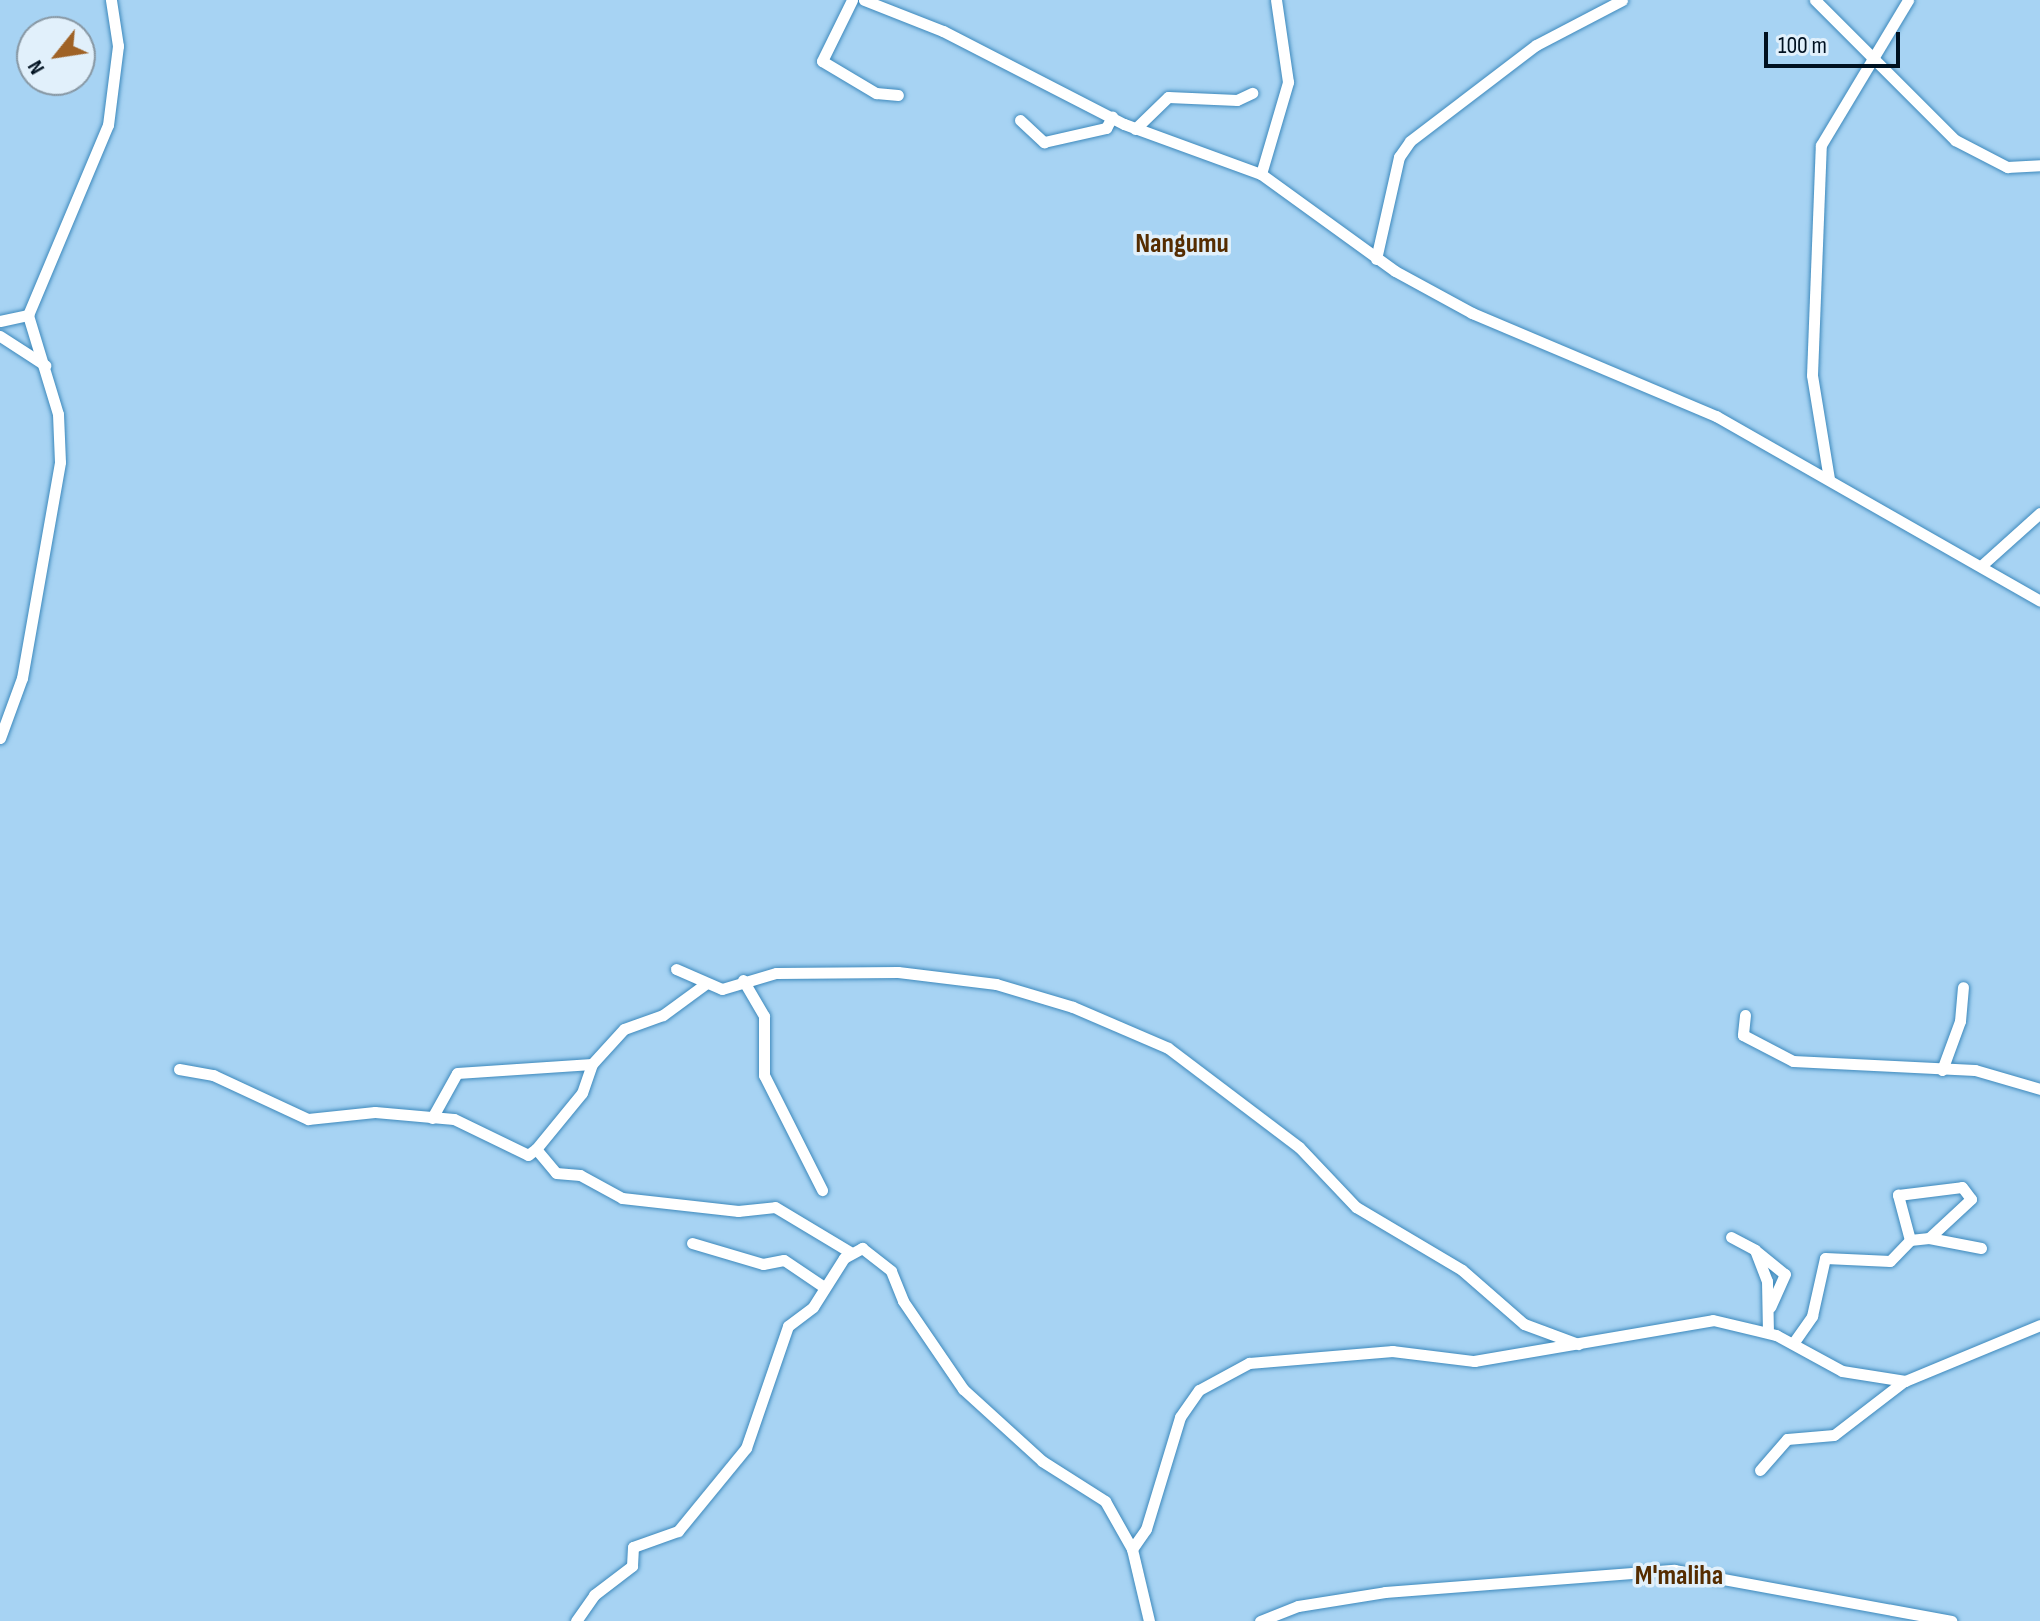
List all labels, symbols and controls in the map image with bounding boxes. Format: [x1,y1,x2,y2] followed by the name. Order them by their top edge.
[16,16,96,96] north arrow
[1768,16,1904,66] scale bar
[1778,31,1827,60] text: 100 m
[22,55,51,79] text: N
[1135,227,1229,261] district label: Nangumu
[1635,1559,1723,1593] district label: M'maliha

